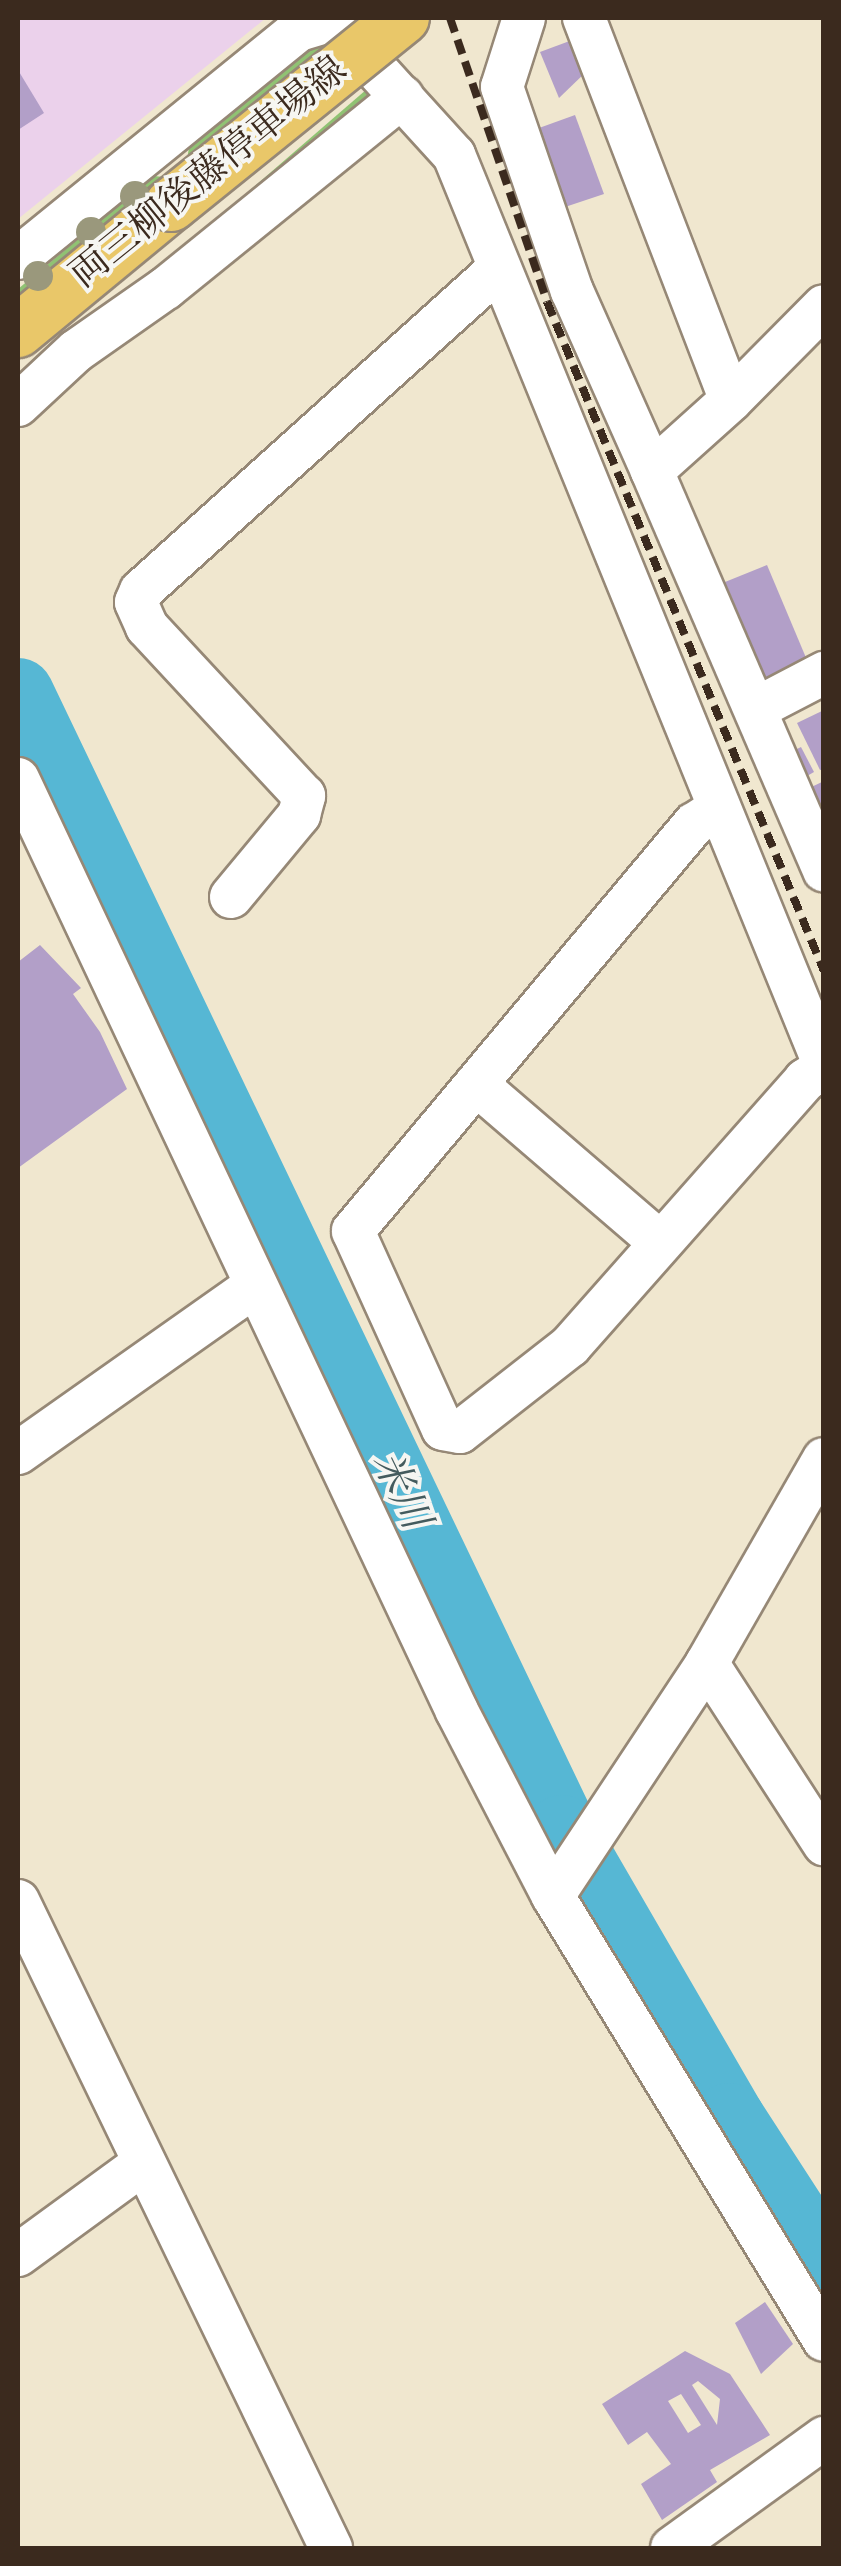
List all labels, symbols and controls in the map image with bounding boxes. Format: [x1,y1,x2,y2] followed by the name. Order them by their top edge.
[63,49,357,299] street label: 両三柳後藤停車場線
[360,1445,438,1537] water label: 米川

